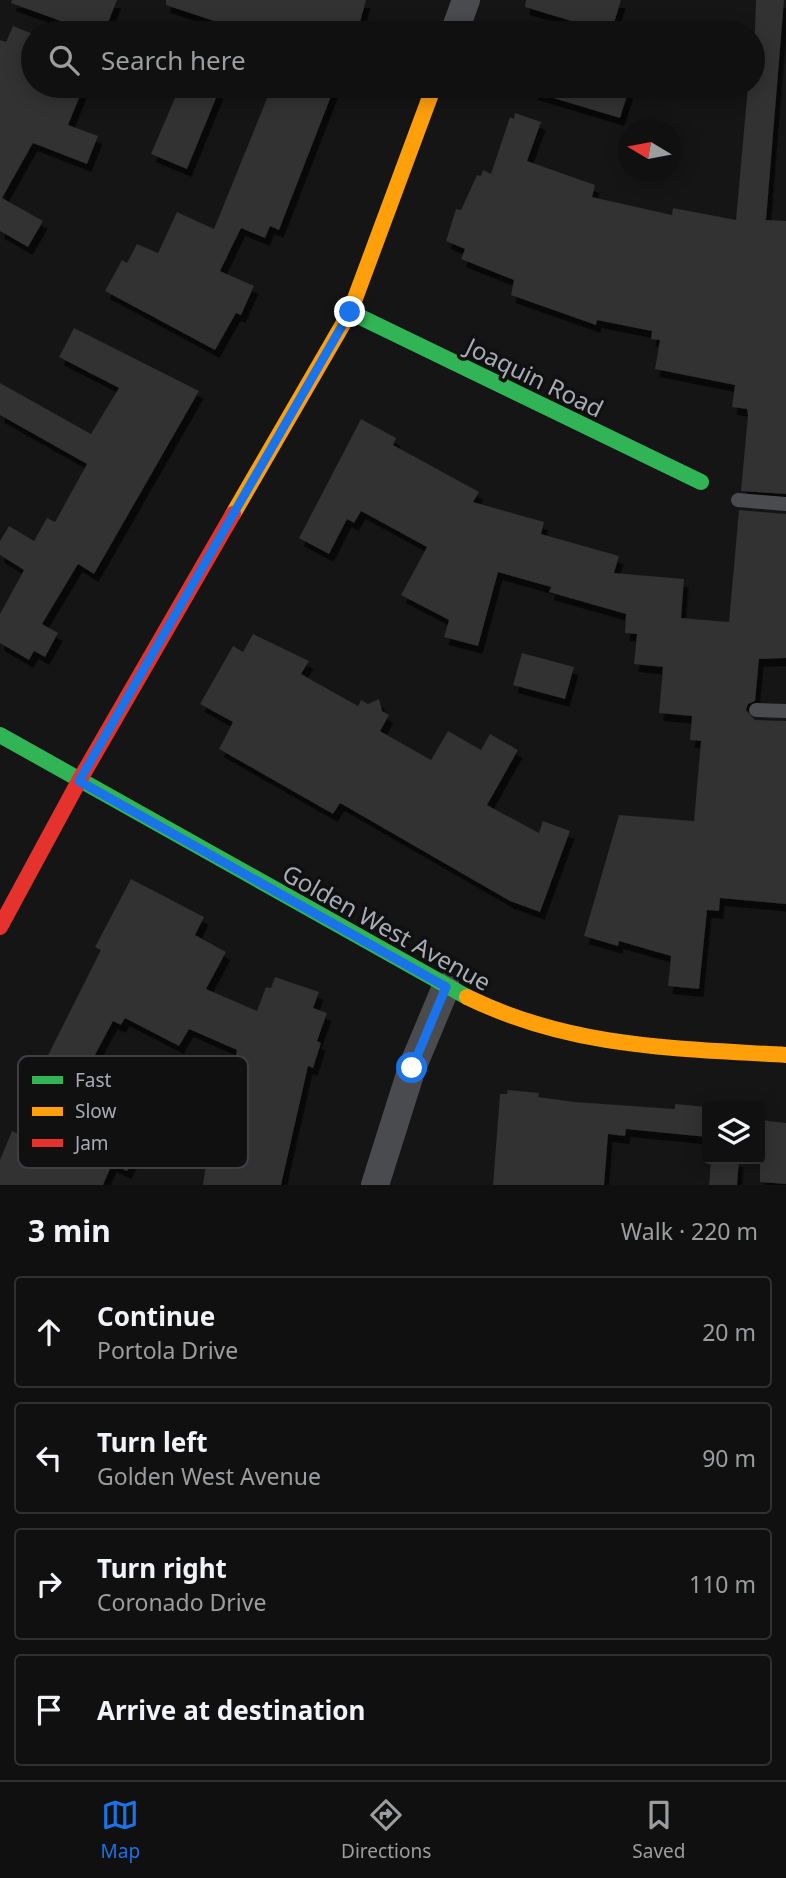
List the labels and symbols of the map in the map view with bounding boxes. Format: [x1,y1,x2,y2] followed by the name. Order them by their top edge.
[618,119,681,182] north arrow
[334,296,365,327] route end
[459,329,609,425] street label: Joaquin Road
[277,856,497,998] street label: Golden West Avenue
[396,1052,427,1083] route start
[18,1056,248,1168] legend
[75,1067,112,1093] text: Fast
[75,1098,116,1124] text: Slow
[73,1130,109,1156] text: Jam

